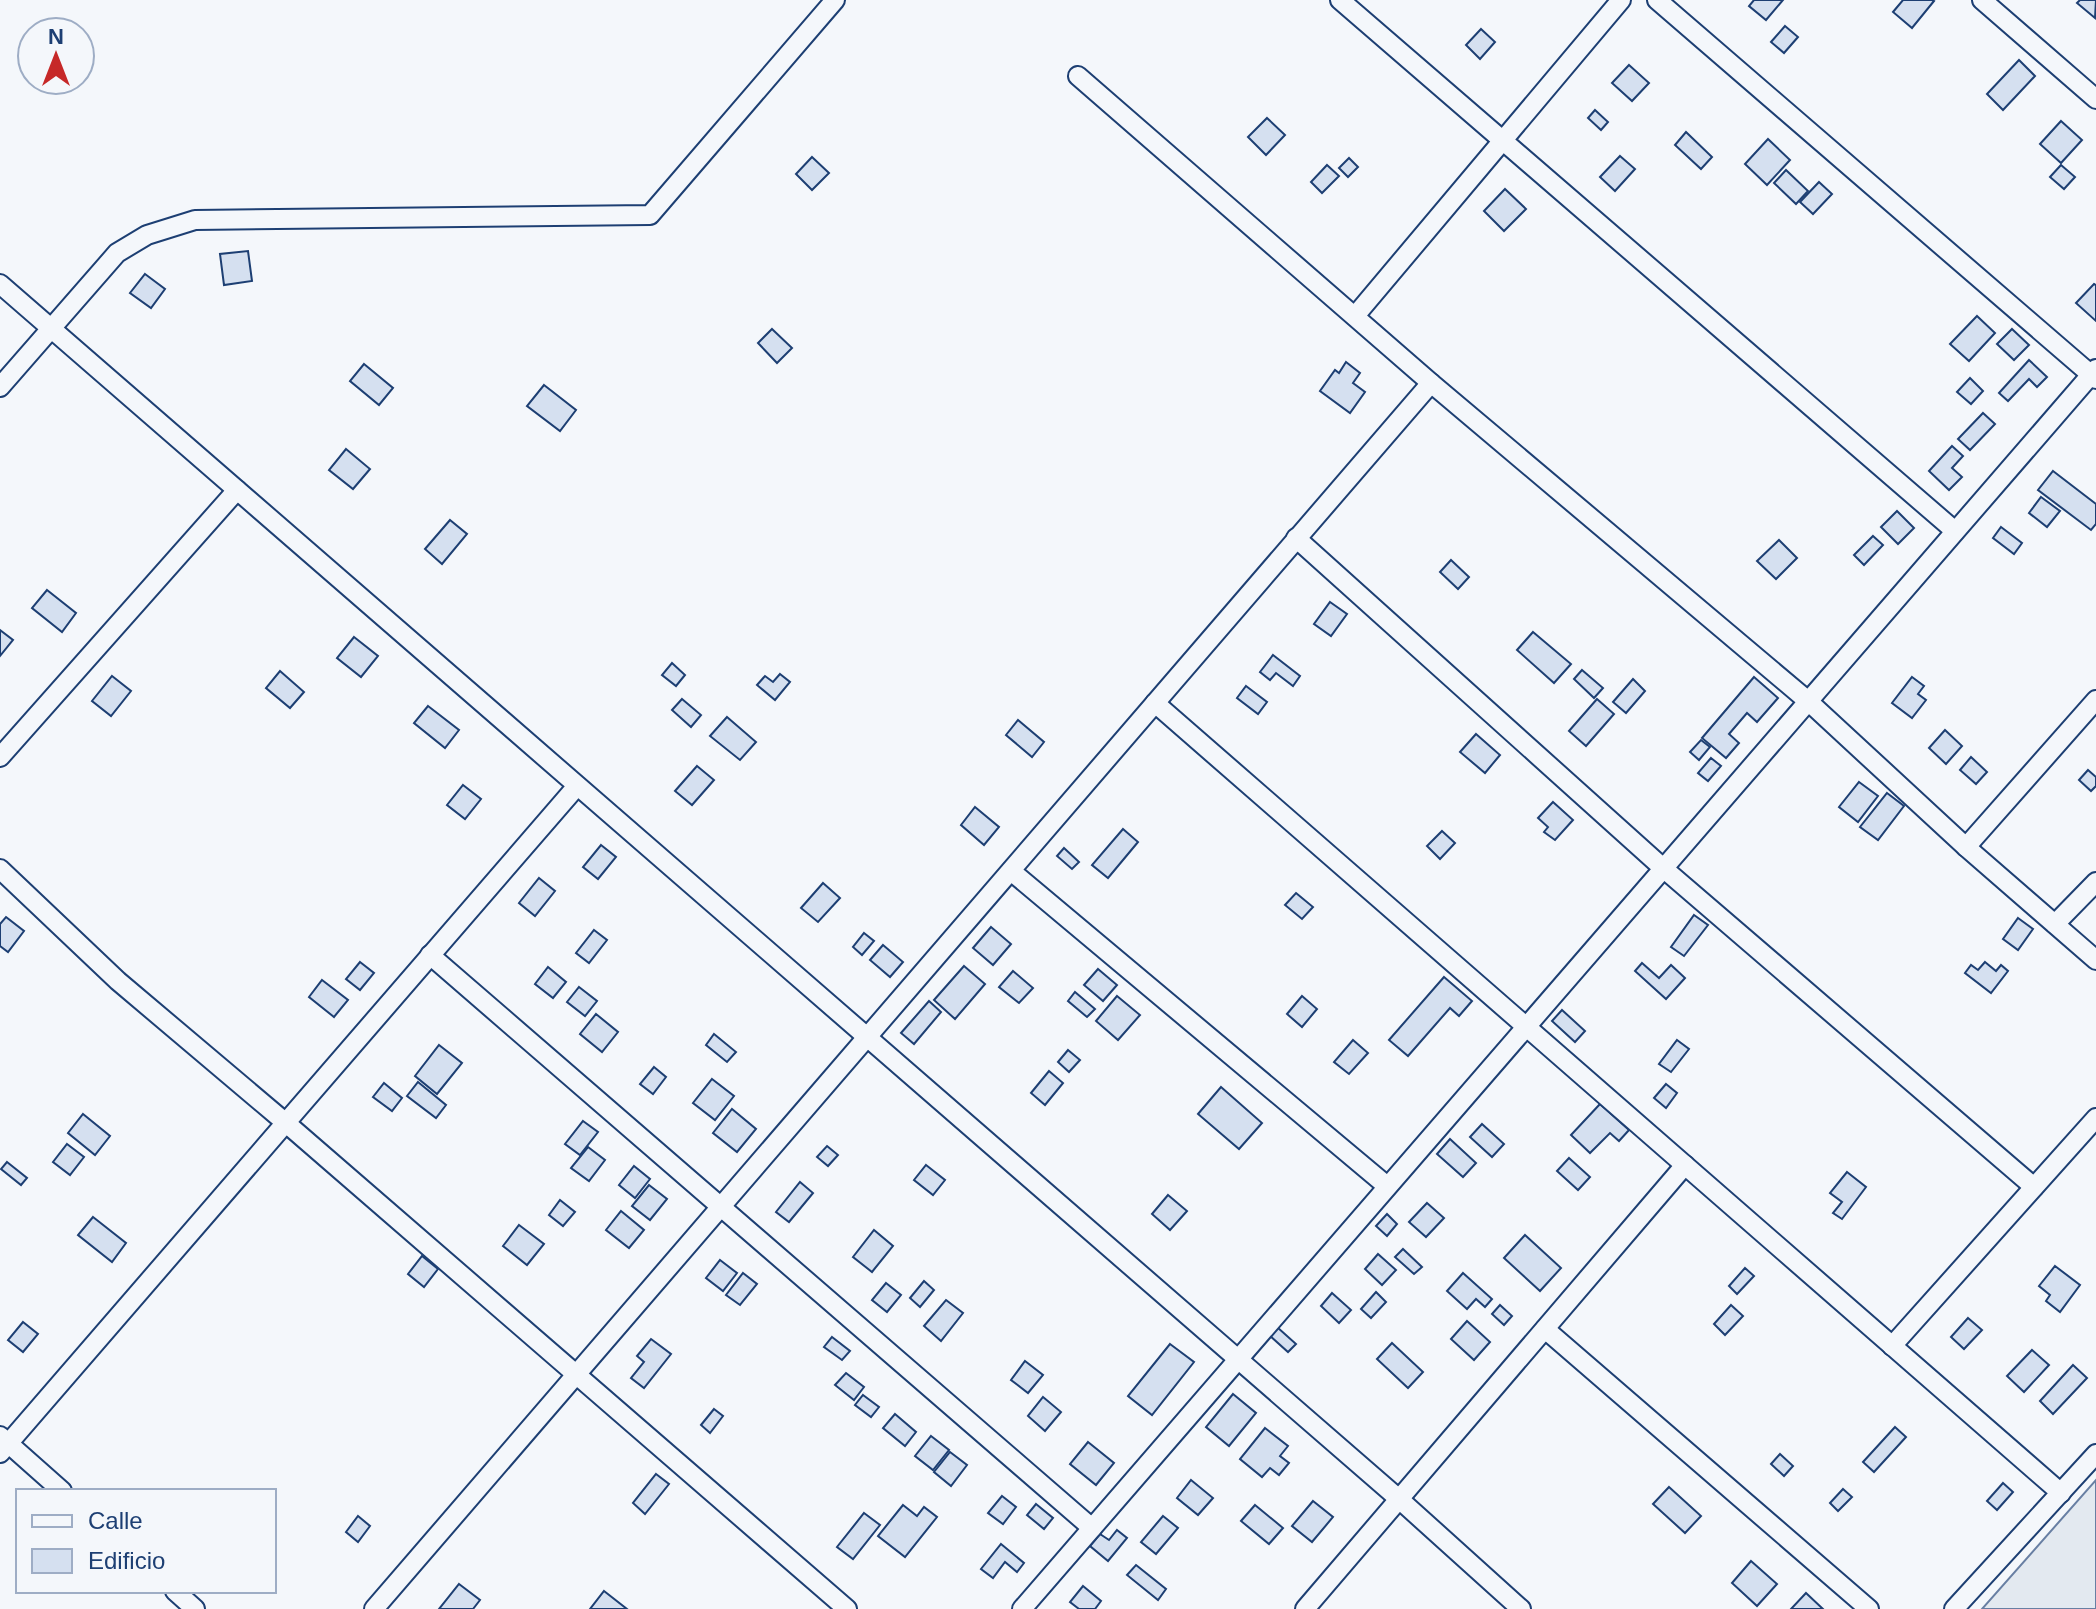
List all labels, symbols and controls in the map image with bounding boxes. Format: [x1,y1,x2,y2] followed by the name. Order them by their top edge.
[16,16,96,96] north arrow
[48,24,64,49] text: N
[16,1489,276,1593] legend
[88,1507,143,1534] text: Calle
[88,1547,165,1574] text: Edificio

